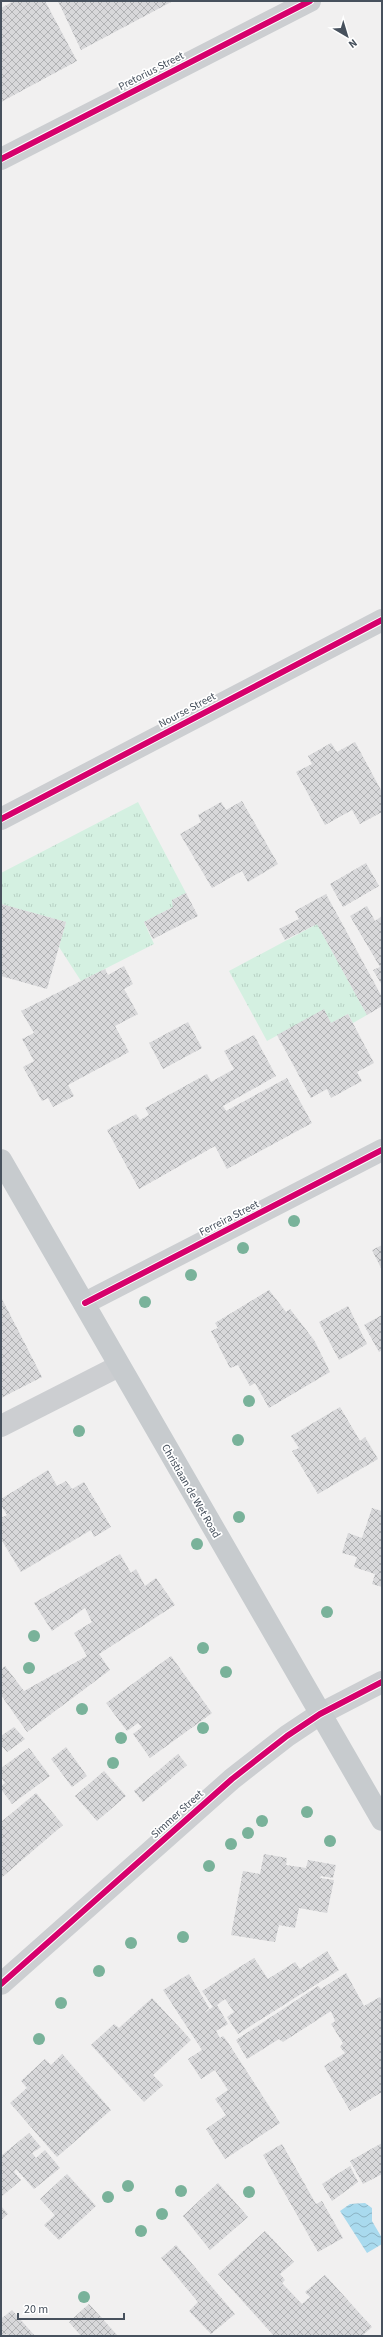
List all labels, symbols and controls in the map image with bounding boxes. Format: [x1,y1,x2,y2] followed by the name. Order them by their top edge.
[327,16,367,56] north arrow
[345,35,360,52] text: N
[116,48,187,94] street label: Pretorius Street
[156,689,218,731] street label: Nourse Street
[197,1196,262,1240] street label: Ferreira Street
[158,1441,224,1541] street label: Christiaan de Wet Road
[148,1786,207,1842] street label: Simmer Street
[18,2295,124,2321] scale bar
[24,2301,48,2318] text: 20 m

